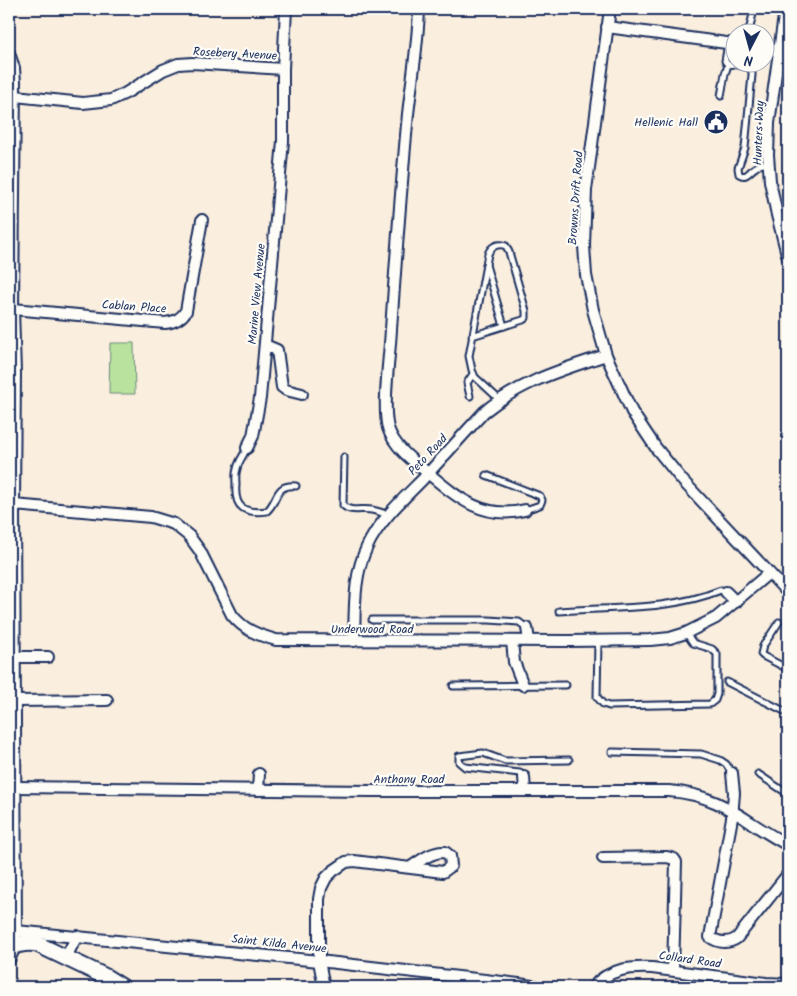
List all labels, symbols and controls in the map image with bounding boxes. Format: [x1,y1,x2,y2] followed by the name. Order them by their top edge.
[724,22,774,72] north arrow
[192,42,278,66] street label: Rosebery Avenue
[743,49,754,71] text: N
[748,100,770,166] street label: Hunters Way
[703,109,729,135] public building icon: Hellenic Hall
[634,113,698,132] place label: Hellenic Hall
[563,149,589,246] street label: Browns Drift Road
[243,242,271,345] street label: Marine View Avenue
[101,295,168,319] street label: Cablan Place
[404,429,453,480] street label: Peto Road
[331,620,414,639] street label: Underwood Road
[373,770,446,789] street label: Anthony Road
[231,930,328,958] street label: Saint Kilda Avenue
[657,946,723,974] street label: Collard Road

